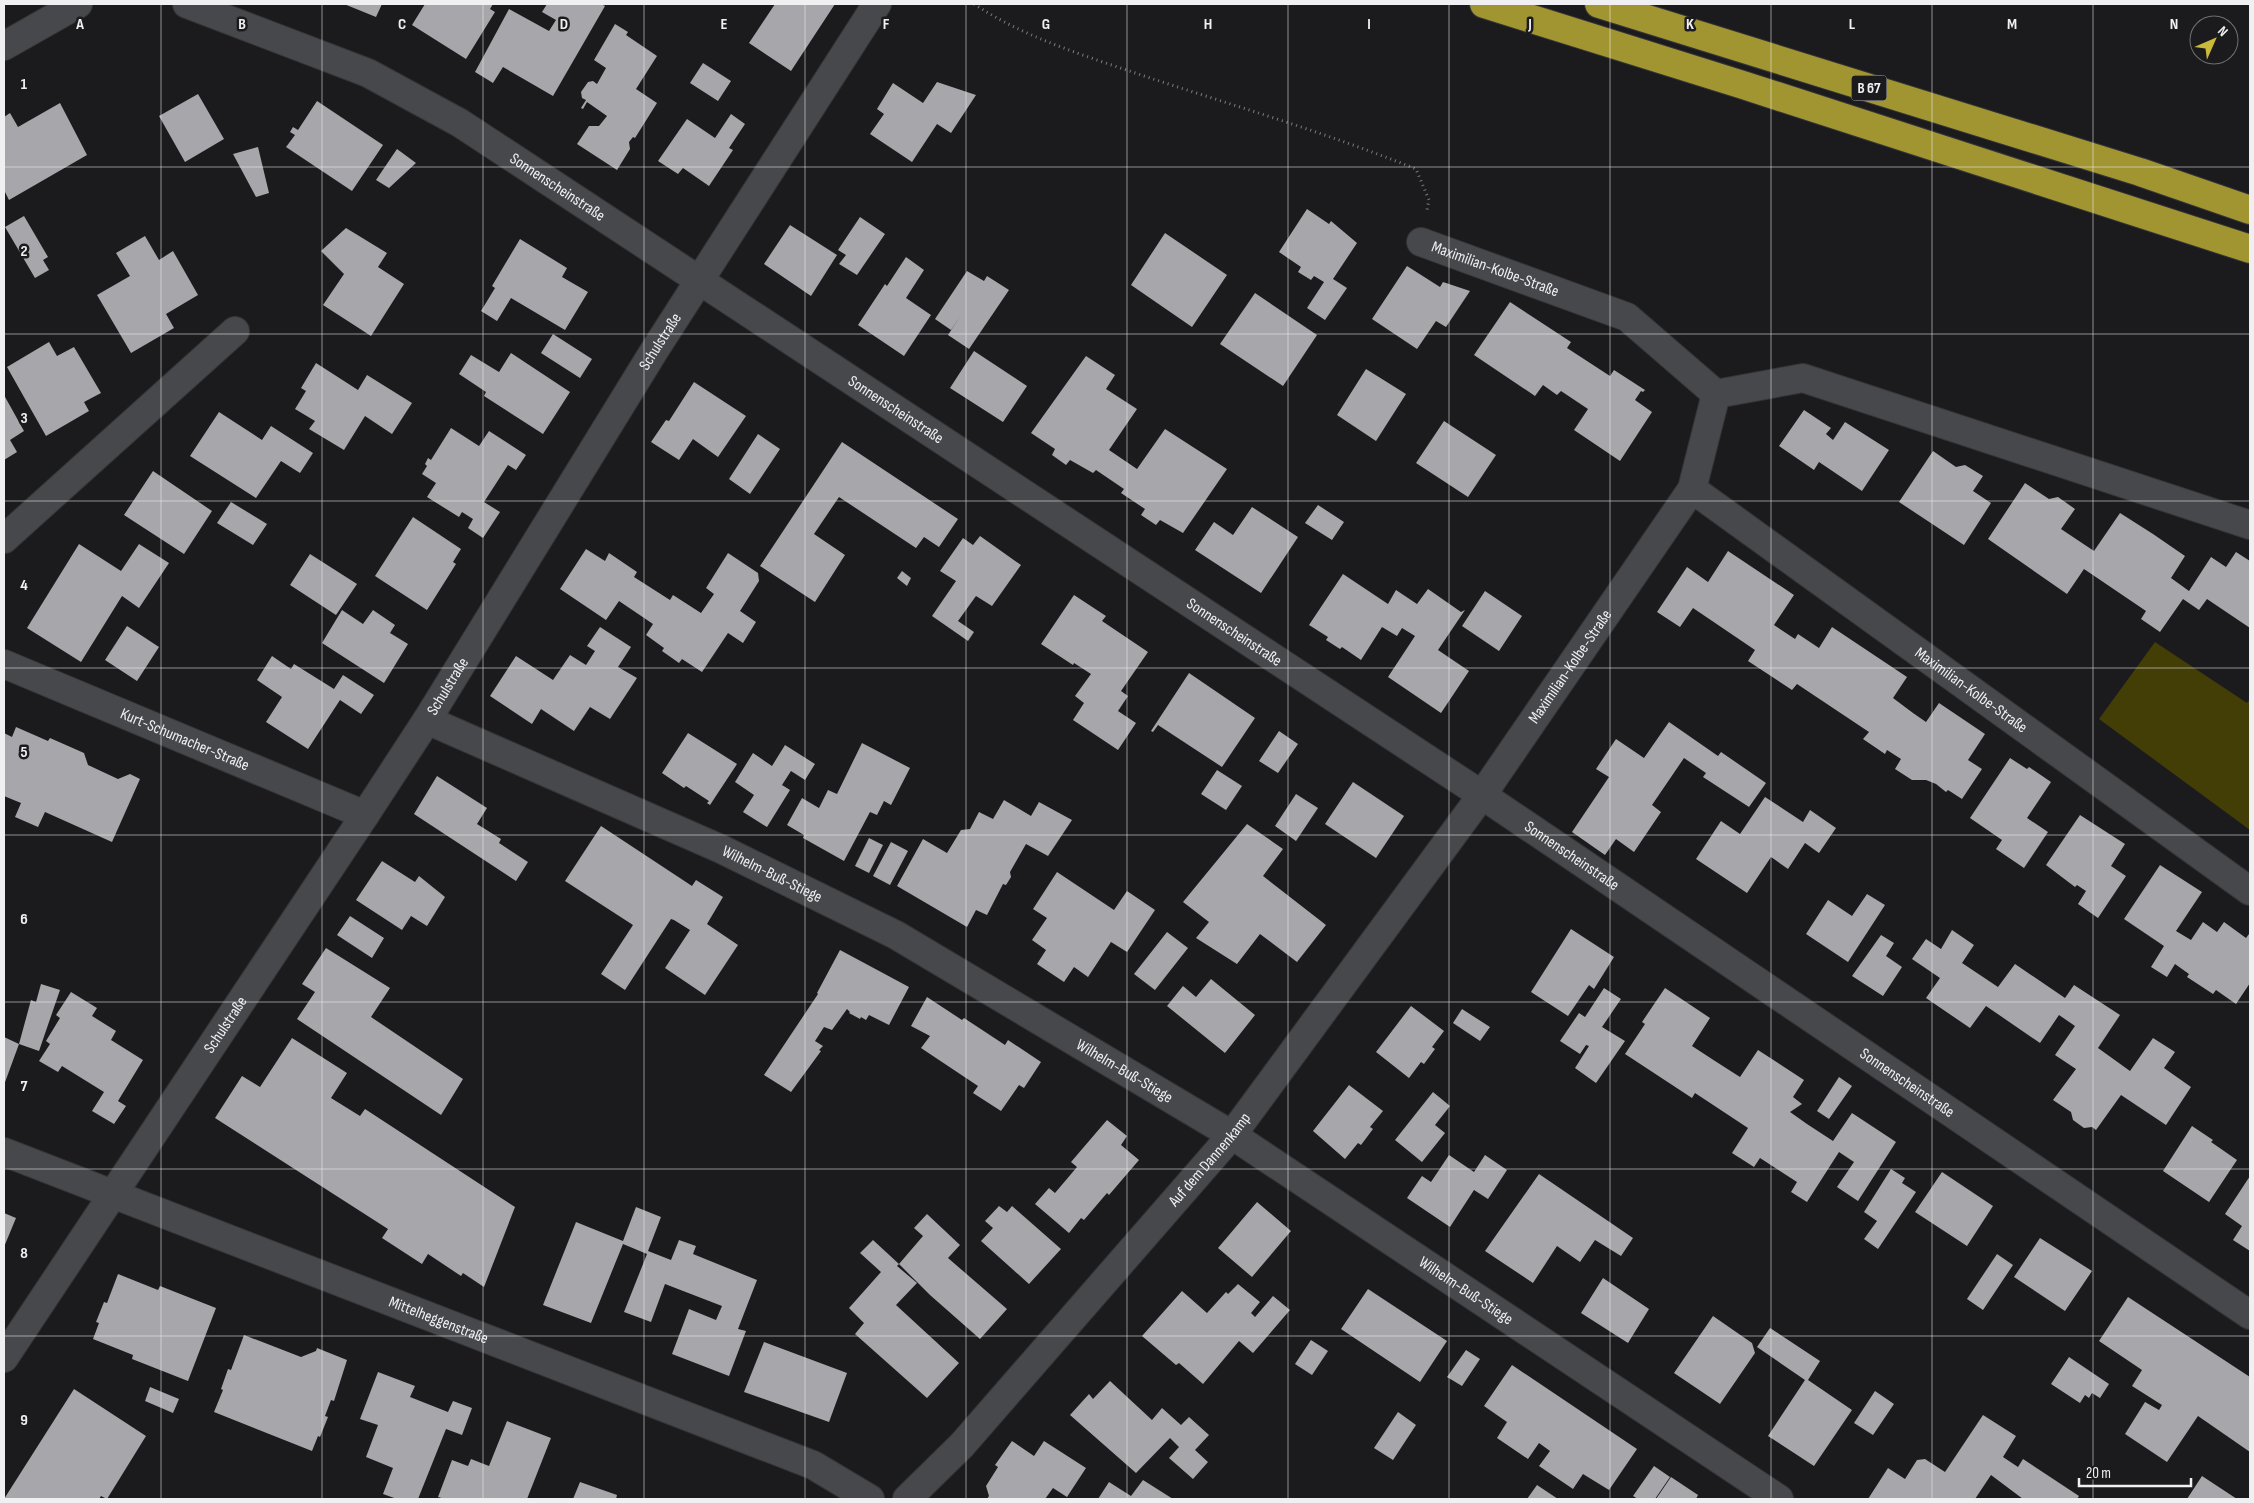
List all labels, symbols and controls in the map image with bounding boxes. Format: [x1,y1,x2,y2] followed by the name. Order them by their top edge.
[75,15,84,34] text: A
[238,15,246,34] text: B
[398,15,406,34] text: C
[560,15,568,34] text: D
[721,15,728,34] text: E
[883,15,890,34] text: F
[1042,15,1050,34] text: G
[1204,15,1212,34] text: H
[1367,15,1371,34] text: I
[1527,15,1532,34] text: J
[1686,15,1694,34] text: K
[1849,15,1856,34] text: L
[2007,15,2017,34] text: M
[2170,15,2178,34] text: N
[2189,15,2239,65] north arrow
[2214,23,2231,40] text: N
[21,75,28,94] text: 1
[1852,76,1886,100] road number: B 67
[506,149,609,225] street label: Sonnenscheinstraße
[1429,237,1561,301] street label: Maximilian-Kolbe-Straße
[20,242,28,261] text: 2
[635,309,685,374] street label: Schulstraße
[845,371,947,448] street label: Sonnenscheinstraße
[20,409,28,428] text: 3
[20,576,28,595] text: 4
[1183,594,1285,670] street label: Sonnenscheinstraße
[1524,606,1616,727] street label: Maximilian-Kolbe-Straße
[1911,643,2031,737] street label: Maximilian-Kolbe-Straße
[423,654,473,719] street label: Schulstraße
[118,704,252,775] street label: Kurt-Schumacher-Straße
[20,743,28,762] text: 5
[1521,817,1623,895] street label: Sonnenscheinstraße
[719,842,825,907] street label: Wilhelm-Buß-Stiege
[20,910,28,929] text: 6
[200,993,251,1057] street label: Schulstraße
[1073,1035,1176,1107] street label: Wilhelm-Buß-Stiege
[1856,1044,1958,1122] street label: Sonnenscheinstraße
[21,1077,28,1096] text: 7
[1164,1109,1255,1211] street label: Auf dem Dannenkamp
[20,1244,28,1263] text: 8
[1415,1253,1517,1329] street label: Wilhelm-Buß-Stiege
[386,1292,491,1348] street label: Mittelheggenstraße
[20,1411,28,1430] text: 9
[2079,1456,2192,1488] scale bar
[2086,1464,2111,1483] text: 20 m

